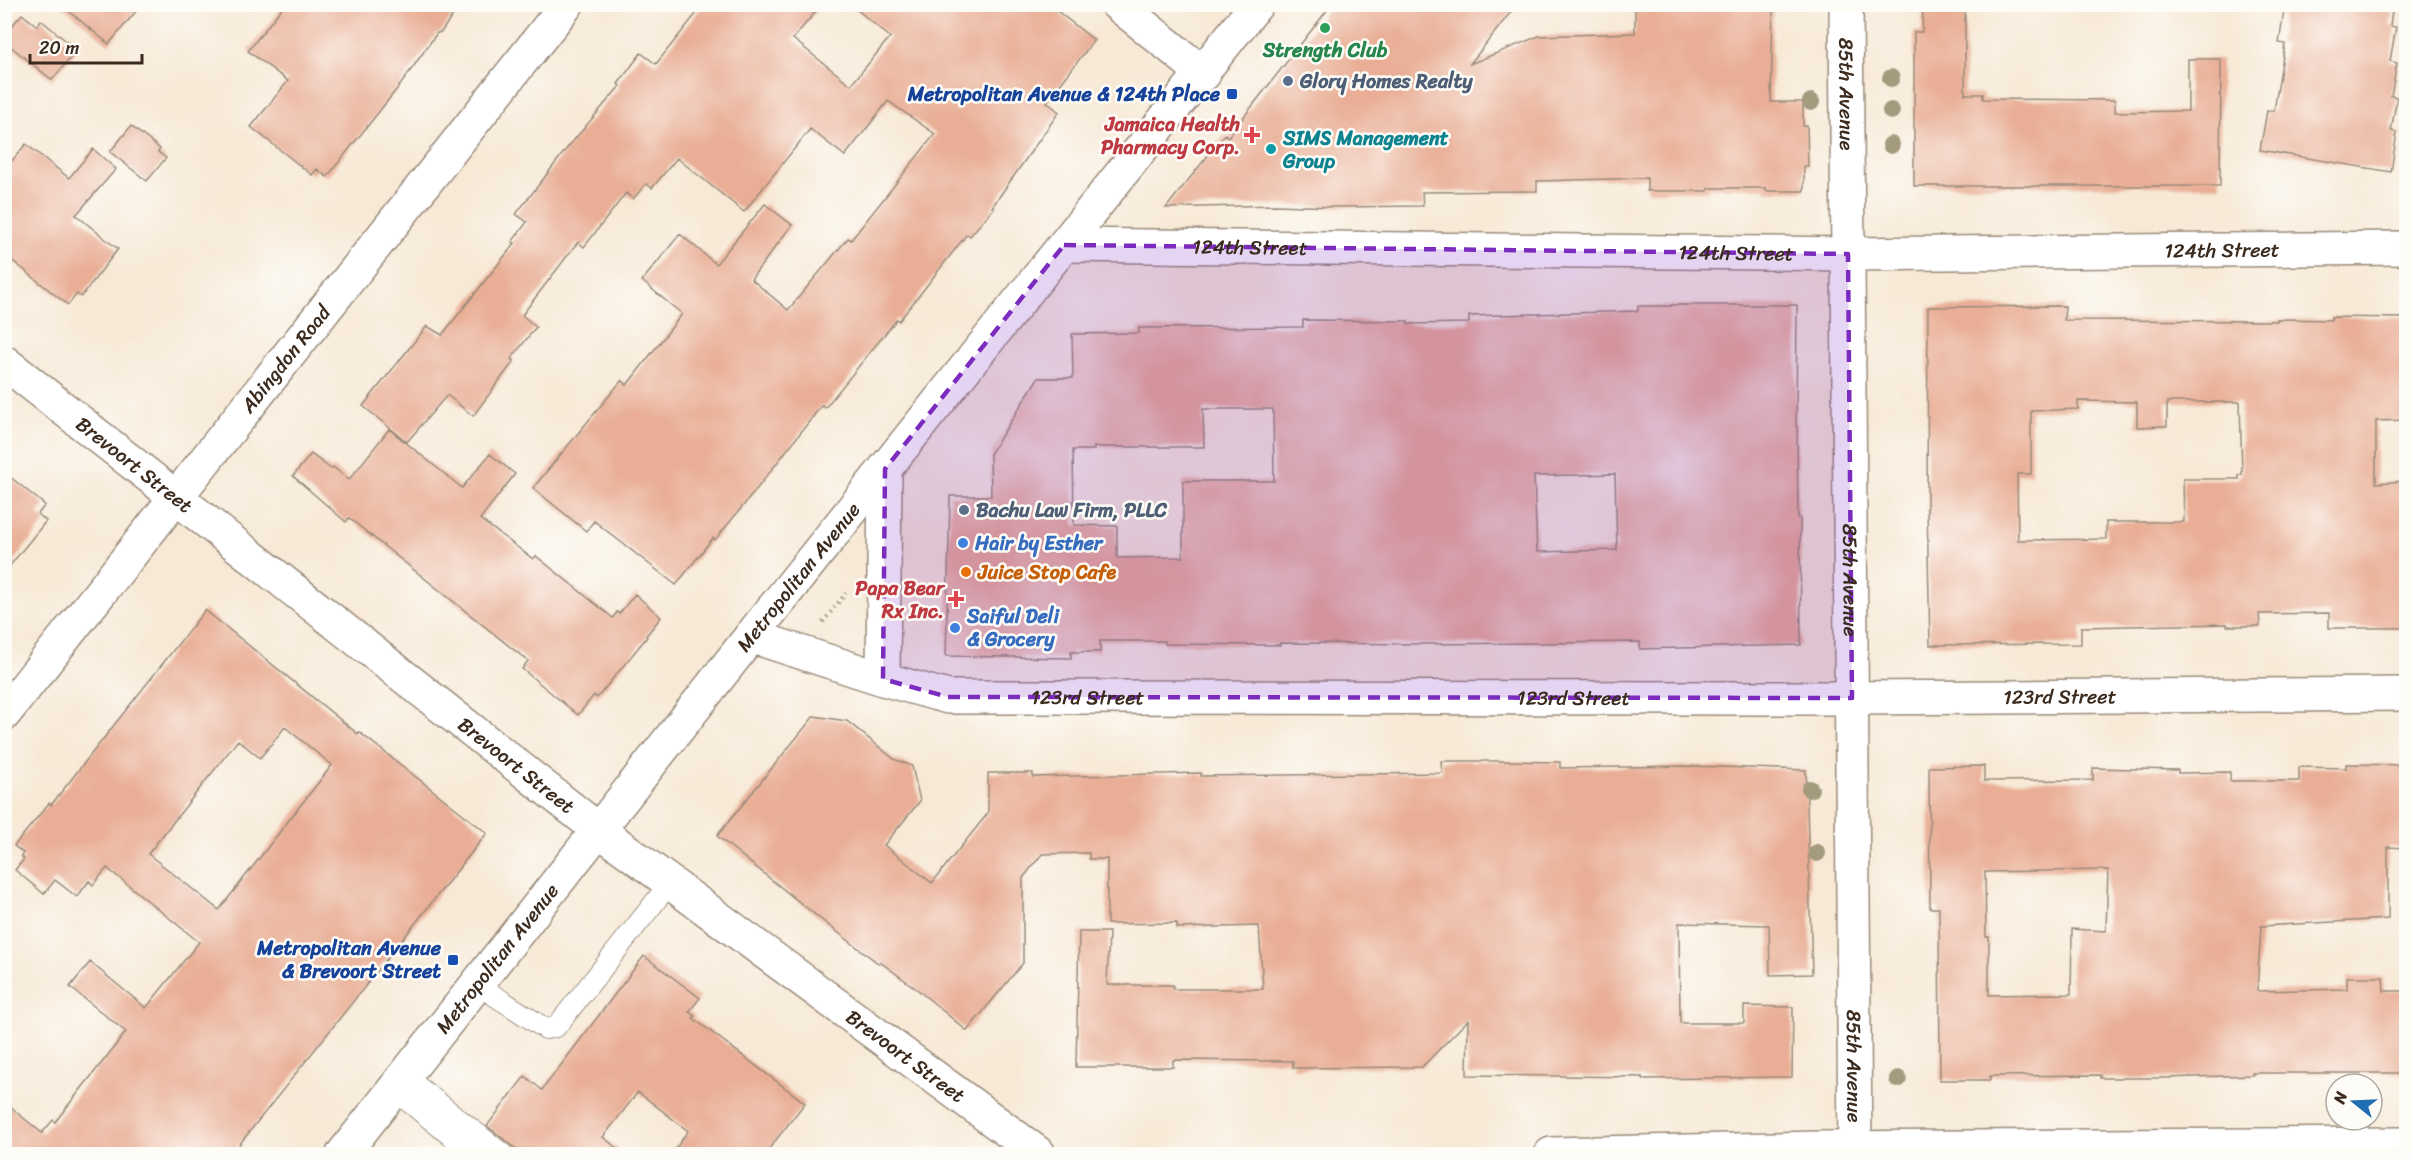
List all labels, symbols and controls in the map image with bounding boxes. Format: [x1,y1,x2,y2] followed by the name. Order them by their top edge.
[1318,21,1332,35] marker: Strength Club
[30,27,142,65] scale bar
[39,32,79,64] text: 20 m
[1262,33,1388,68] place label: Strength Club
[1828,38,1864,151] street label: 85th Avenue
[1299,64,1473,99] place label: Glory Homes Realty
[1281,74,1295,88] marker: Glory Homes Realty
[907,77,1221,112] place label: Metropolitan Avenue & 124th Place
[1225,87,1239,101] marker: Metropolitan Avenue & 124th Place
[1101,107,1241,165] place label: Jamaica Health Pharmacy Corp.
[1282,121,1449,179] place label: SIMS Management Group
[1245,128,1259,142] marker: Jamaica Health Pharmacy Corp.
[1264,142,1278,156] marker: SIMS Management Group
[1192,229,1308,266] street label: 124th Street
[2164,232,2280,269] street label: 124th Street
[1678,235,1794,271] street label: 124th Street
[231,296,341,422] street label: Abingdon Road
[68,408,201,523] street label: Brevoort Street
[976,493,1168,528] place label: Bachu Law Firm, PLLC
[727,494,870,660] street label: Metropolitan Avenue
[957,503,971,517] marker: Bachu Law Firm, PLLC
[1832,524,1868,637] street label: 85th Avenue
[974,526,1104,561] place label: Hair by Esther
[956,536,970,550] marker: Hair by Esther
[977,555,1117,590] place label: Juice Stop Cafe
[959,565,973,579] marker: Juice Stop Cafe
[855,571,946,629] place label: Papa Bear Rx Inc.
[949,592,963,606] marker: Papa Bear Rx Inc.
[966,599,1061,657] place label: Saiful Deli & Grocery
[948,621,962,635] marker: Saiful Deli & Grocery
[2003,679,2117,715] street label: 123rd Street
[1031,680,1145,715] street label: 123rd Street
[1517,681,1631,716] street label: 123rd Street
[450,708,583,823] street label: Brevoort Street
[427,876,568,1042] street label: Metropolitan Avenue
[256,931,442,989] place label: Metropolitan Avenue & Brevoort Street
[446,953,460,967] marker: Metropolitan Avenue & Brevoort Street
[838,1000,973,1113] street label: Brevoort Street
[1836,1010,1872,1123] street label: 85th Avenue
[2324,1072,2384,1132] north arrow
[2324,1087,2356,1108] text: N

